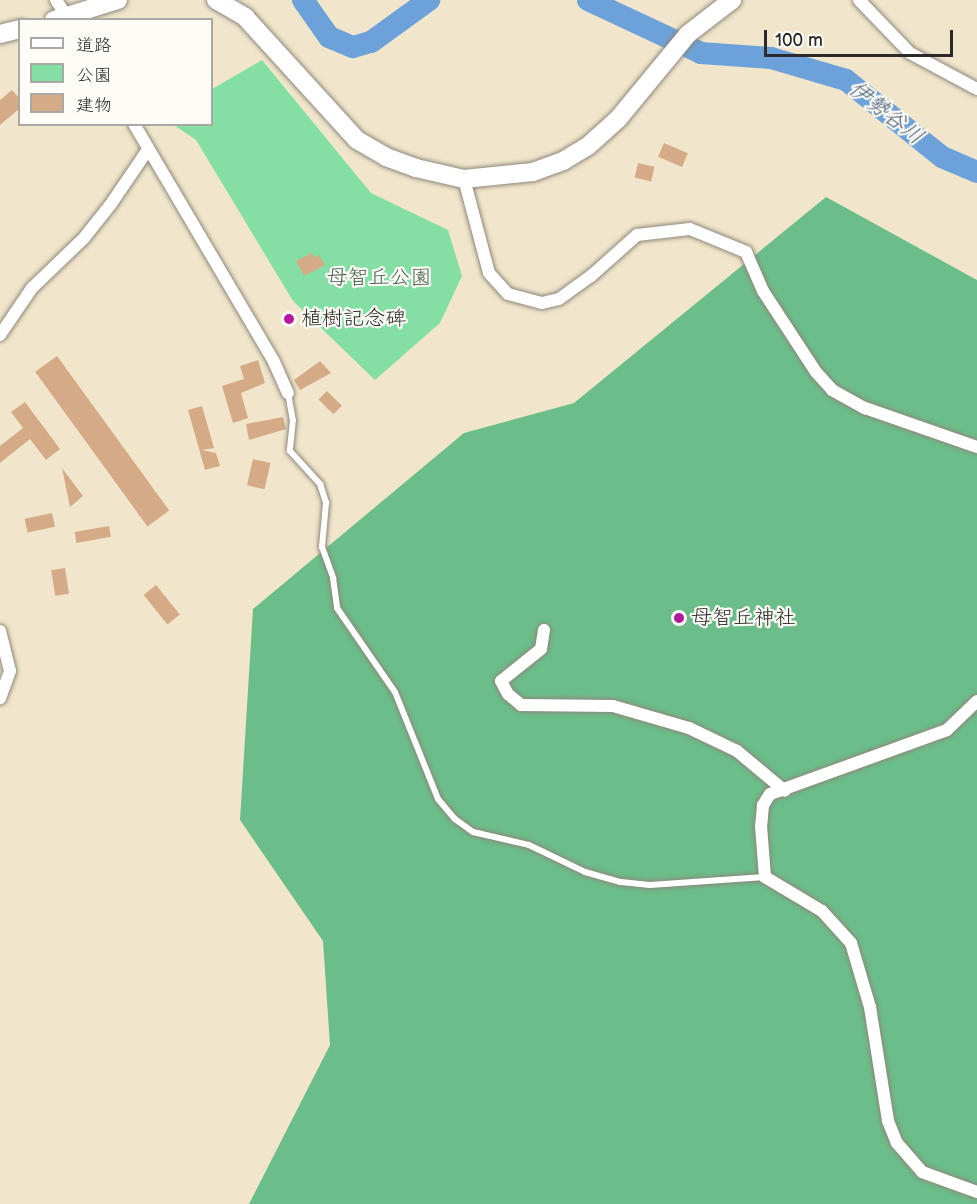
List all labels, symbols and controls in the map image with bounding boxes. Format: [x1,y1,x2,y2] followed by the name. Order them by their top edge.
[18,18,213,126] legend
[767,18,956,56] scale bar
[775,30,823,51] text: 100 m
[76,35,112,56] text: 道路
[76,65,112,86] text: 公園
[843,76,929,150] water label: 伊勢谷川
[76,95,112,116] text: 建物
[327,265,431,291] park label: 母智丘公園
[301,306,406,332] place label: 植樹記念碑
[282,312,296,326] marker: 植樹記念碑
[691,605,796,631] place label: 母智丘神社
[672,611,686,625] marker: 母智丘神社

